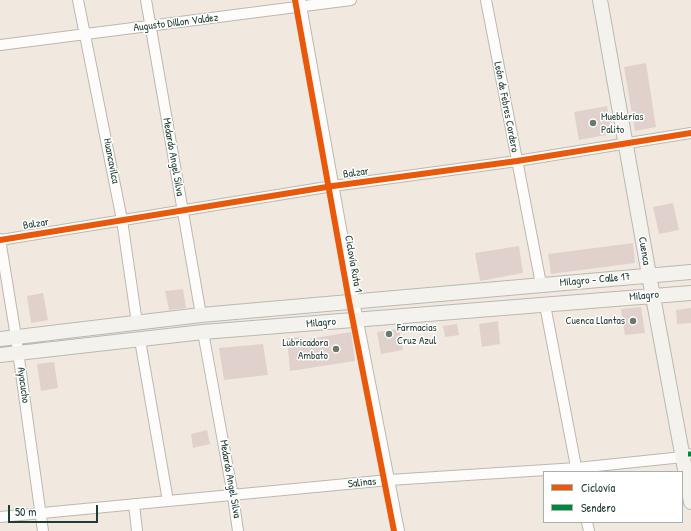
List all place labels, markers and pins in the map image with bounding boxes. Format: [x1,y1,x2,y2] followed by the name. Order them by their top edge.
[601,110,643,136] place label: Mueblerías Palito
[588,118,598,128] marker: Mueblerías Palito
[565,314,625,328] place label: Cuenca Llantas
[628,316,638,326] marker: Cuenca Llantas
[397,321,437,347] place label: Farmacias Cruz Azul
[384,329,394,339] marker: Farmacias Cruz Azul
[282,336,328,362] place label: Lubricadora Ambato
[331,344,341,354] marker: Lubricadora Ambato

